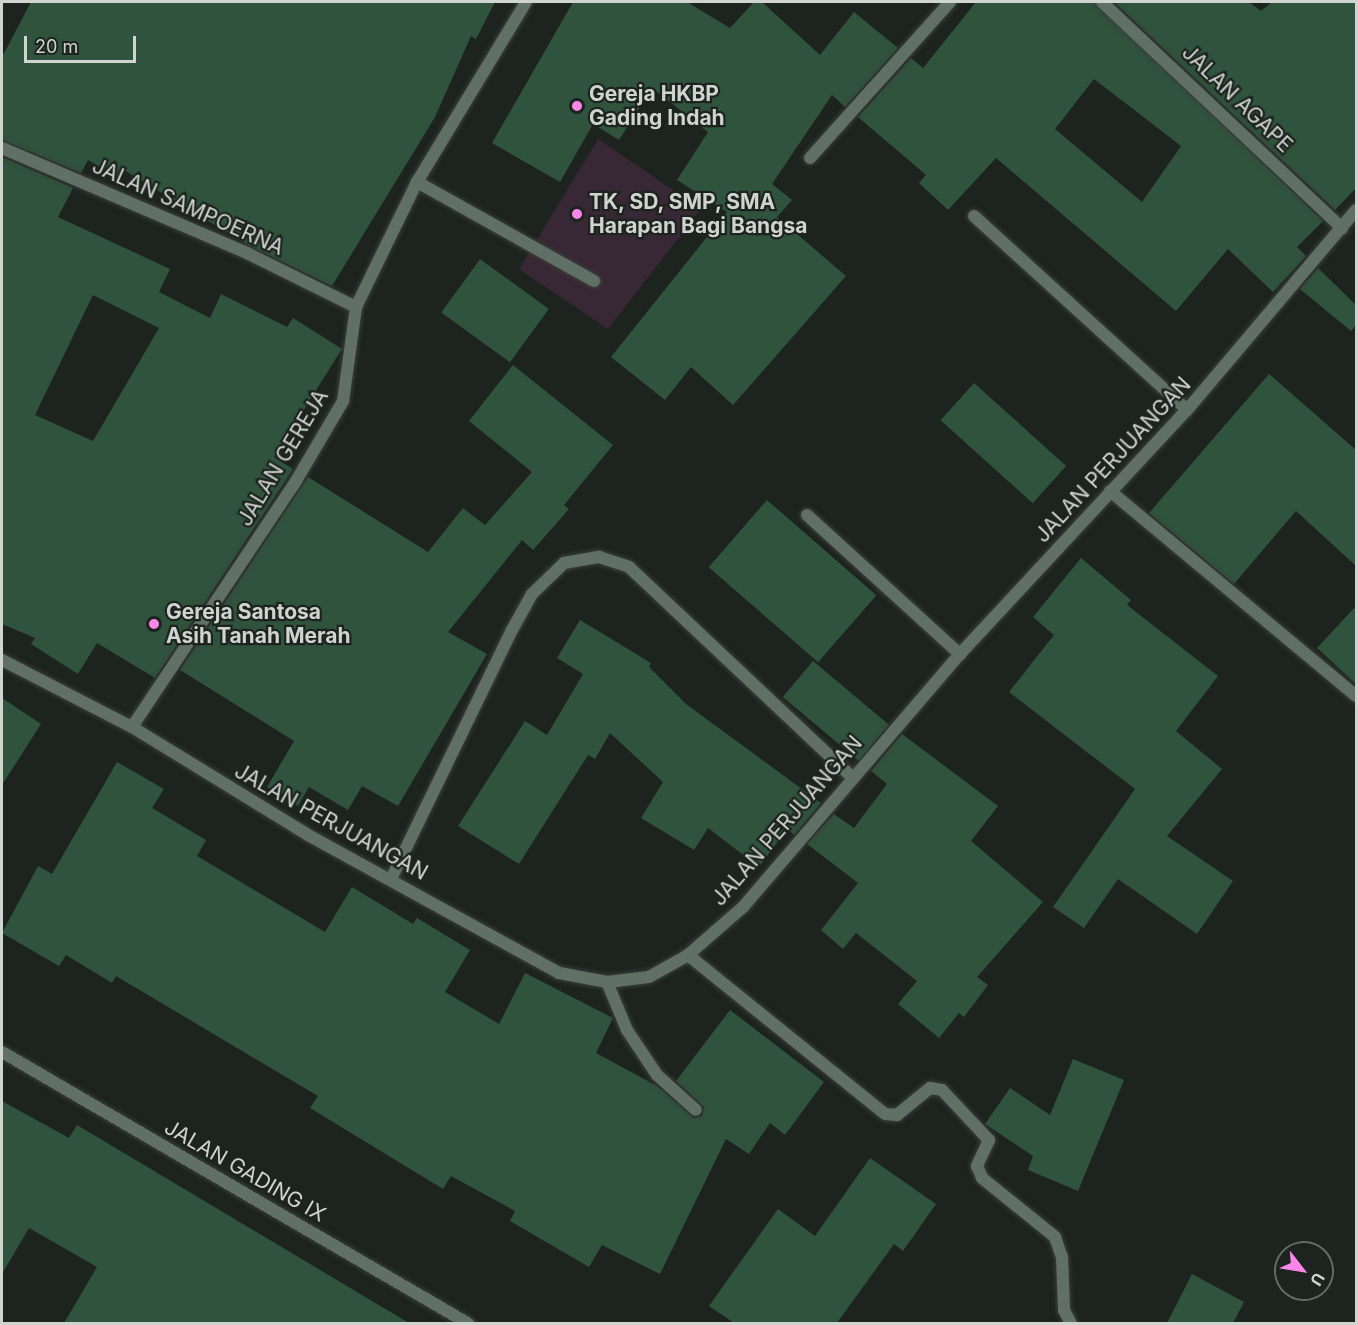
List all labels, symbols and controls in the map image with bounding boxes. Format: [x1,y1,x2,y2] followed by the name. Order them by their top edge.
[27,24,140,62] scale bar
[35,36,78,57] text: 20 m
[1177,40,1297,158] street label: JALAN AGAPE
[589,81,725,131] place label: Gereja HKBP Gading Indah
[570,99,584,113] marker: Gereja HKBP Gading Indah
[88,153,288,261] street label: JALAN SAMPOERNA
[589,189,807,239] place label: TK, SD, SMP, SMA Harapan Bagi Bangsa
[570,207,584,221] marker: TK, SD, SMP, SMA Harapan Bagi Bangsa
[1030,372,1196,548] street label: JALAN PERJUANGAN
[232,385,334,531] street label: JALAN GEREJA
[166,599,351,649] place label: Gereja Santosa Asih Tanah Merah
[147,617,161,631] marker: Gereja Santosa Asih Tanah Merah
[706,731,868,911] street label: JALAN PERJUANGAN
[230,758,432,886] street label: JALAN PERJUANGAN
[160,1115,330,1227] street label: JALAN GADING IX
[1274,1241,1334,1301] north arrow
[1306,1269,1329,1289] text: U

